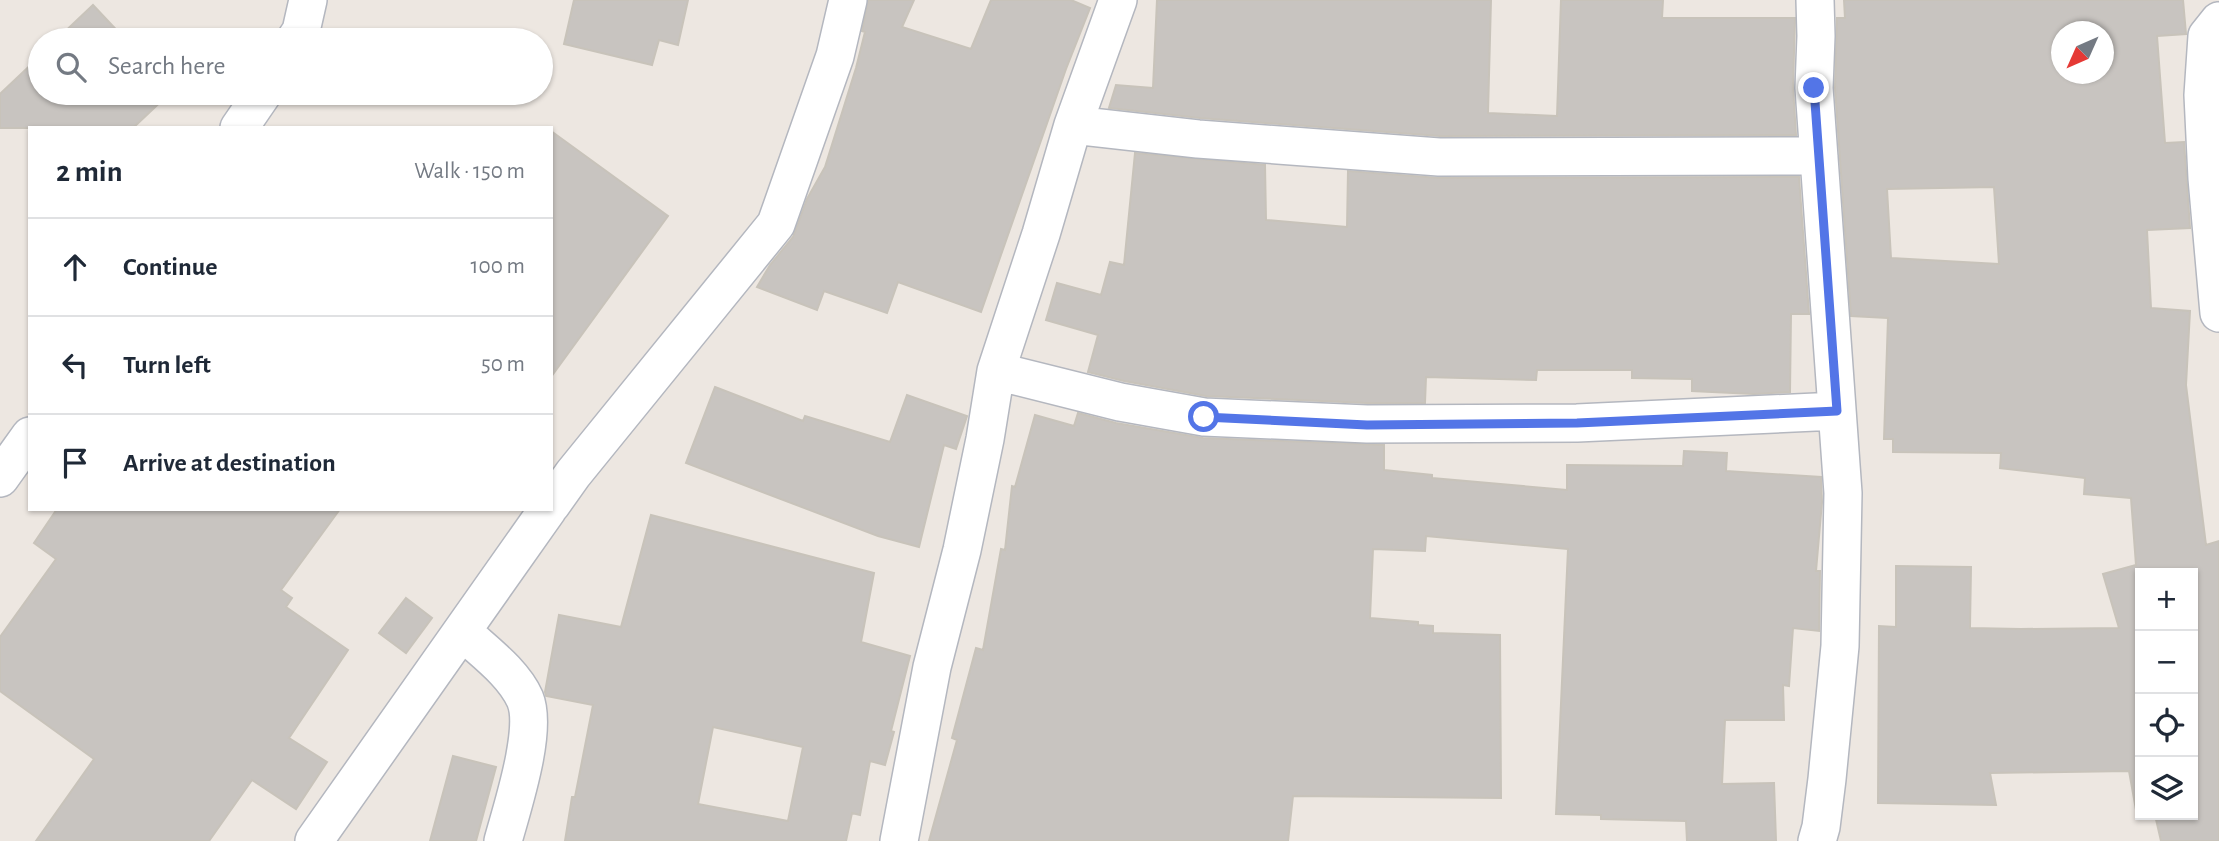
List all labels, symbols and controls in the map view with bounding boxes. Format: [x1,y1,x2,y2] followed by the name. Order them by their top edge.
[2051,21,2114,84] north arrow
[28,28,553,105] search box
[52,48,90,86] icon: search
[108,53,226,79] text: Search here
[1798,72,1829,103] route end
[56,157,123,187] text: 2 min
[414,160,525,183] text: Walk · 150 m
[56,248,94,286] icon: ahead
[123,254,218,280] text: Continue
[471,255,525,278] text: 100 m
[56,346,94,384] icon: left
[123,352,211,378] text: Turn left
[481,353,525,376] text: 50 m
[1188,401,1219,432] route start
[56,444,94,482] icon: arrive
[123,450,336,476] text: Arrive at destination
[2135,568,2198,820] map controls
[2135,568,2198,631] button: +
[2135,631,2198,694] button: −
[2135,694,2198,757] button: locate
[2135,757,2198,820] button: layers

